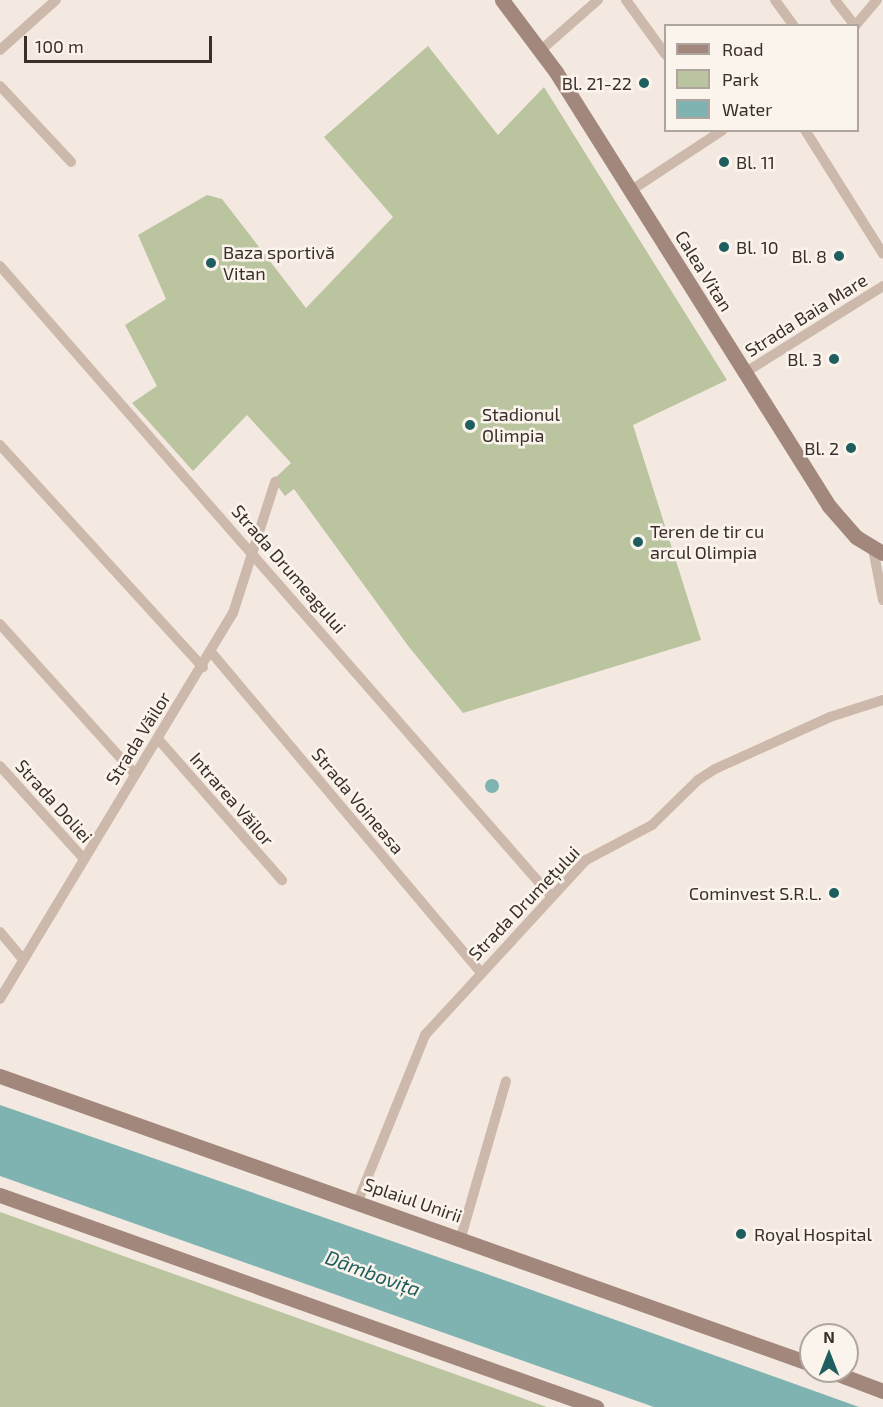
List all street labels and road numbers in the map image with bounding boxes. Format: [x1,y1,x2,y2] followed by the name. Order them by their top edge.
[671,226,737,316] street label: Calea Vitan
[741,269,871,361] street label: Strada Baia Mare
[227,500,351,638] street label: Strada Drumeagului
[101,687,175,789] street label: Strada Văilor
[307,743,409,859] street label: Strada Voineasa
[185,748,279,850] street label: Intrarea Văilor
[11,755,97,847] street label: Strada Doliei
[464,841,584,965] street label: Strada Drumețului
[361,1173,465,1227] street label: Splaiul Unirii

